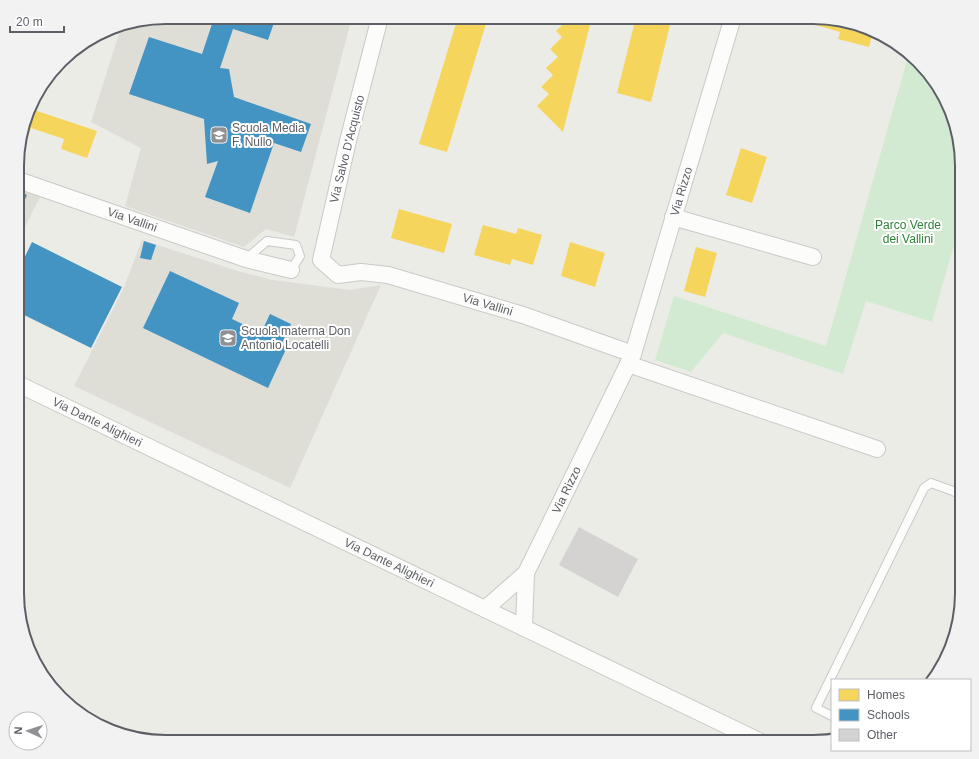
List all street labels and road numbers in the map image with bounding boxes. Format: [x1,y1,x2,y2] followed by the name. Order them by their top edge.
[327,93,367,204] street label: Via Salvo D'Acquisto
[667,165,695,218] street label: Via Rizzo
[106,205,159,235] street label: Via Vallini
[461,290,514,319] street label: Via Vallini
[50,395,144,450] street label: Via Dante Alighieri
[549,464,584,516] street label: Via Rizzo
[342,535,436,590] street label: Via Dante Alighieri

